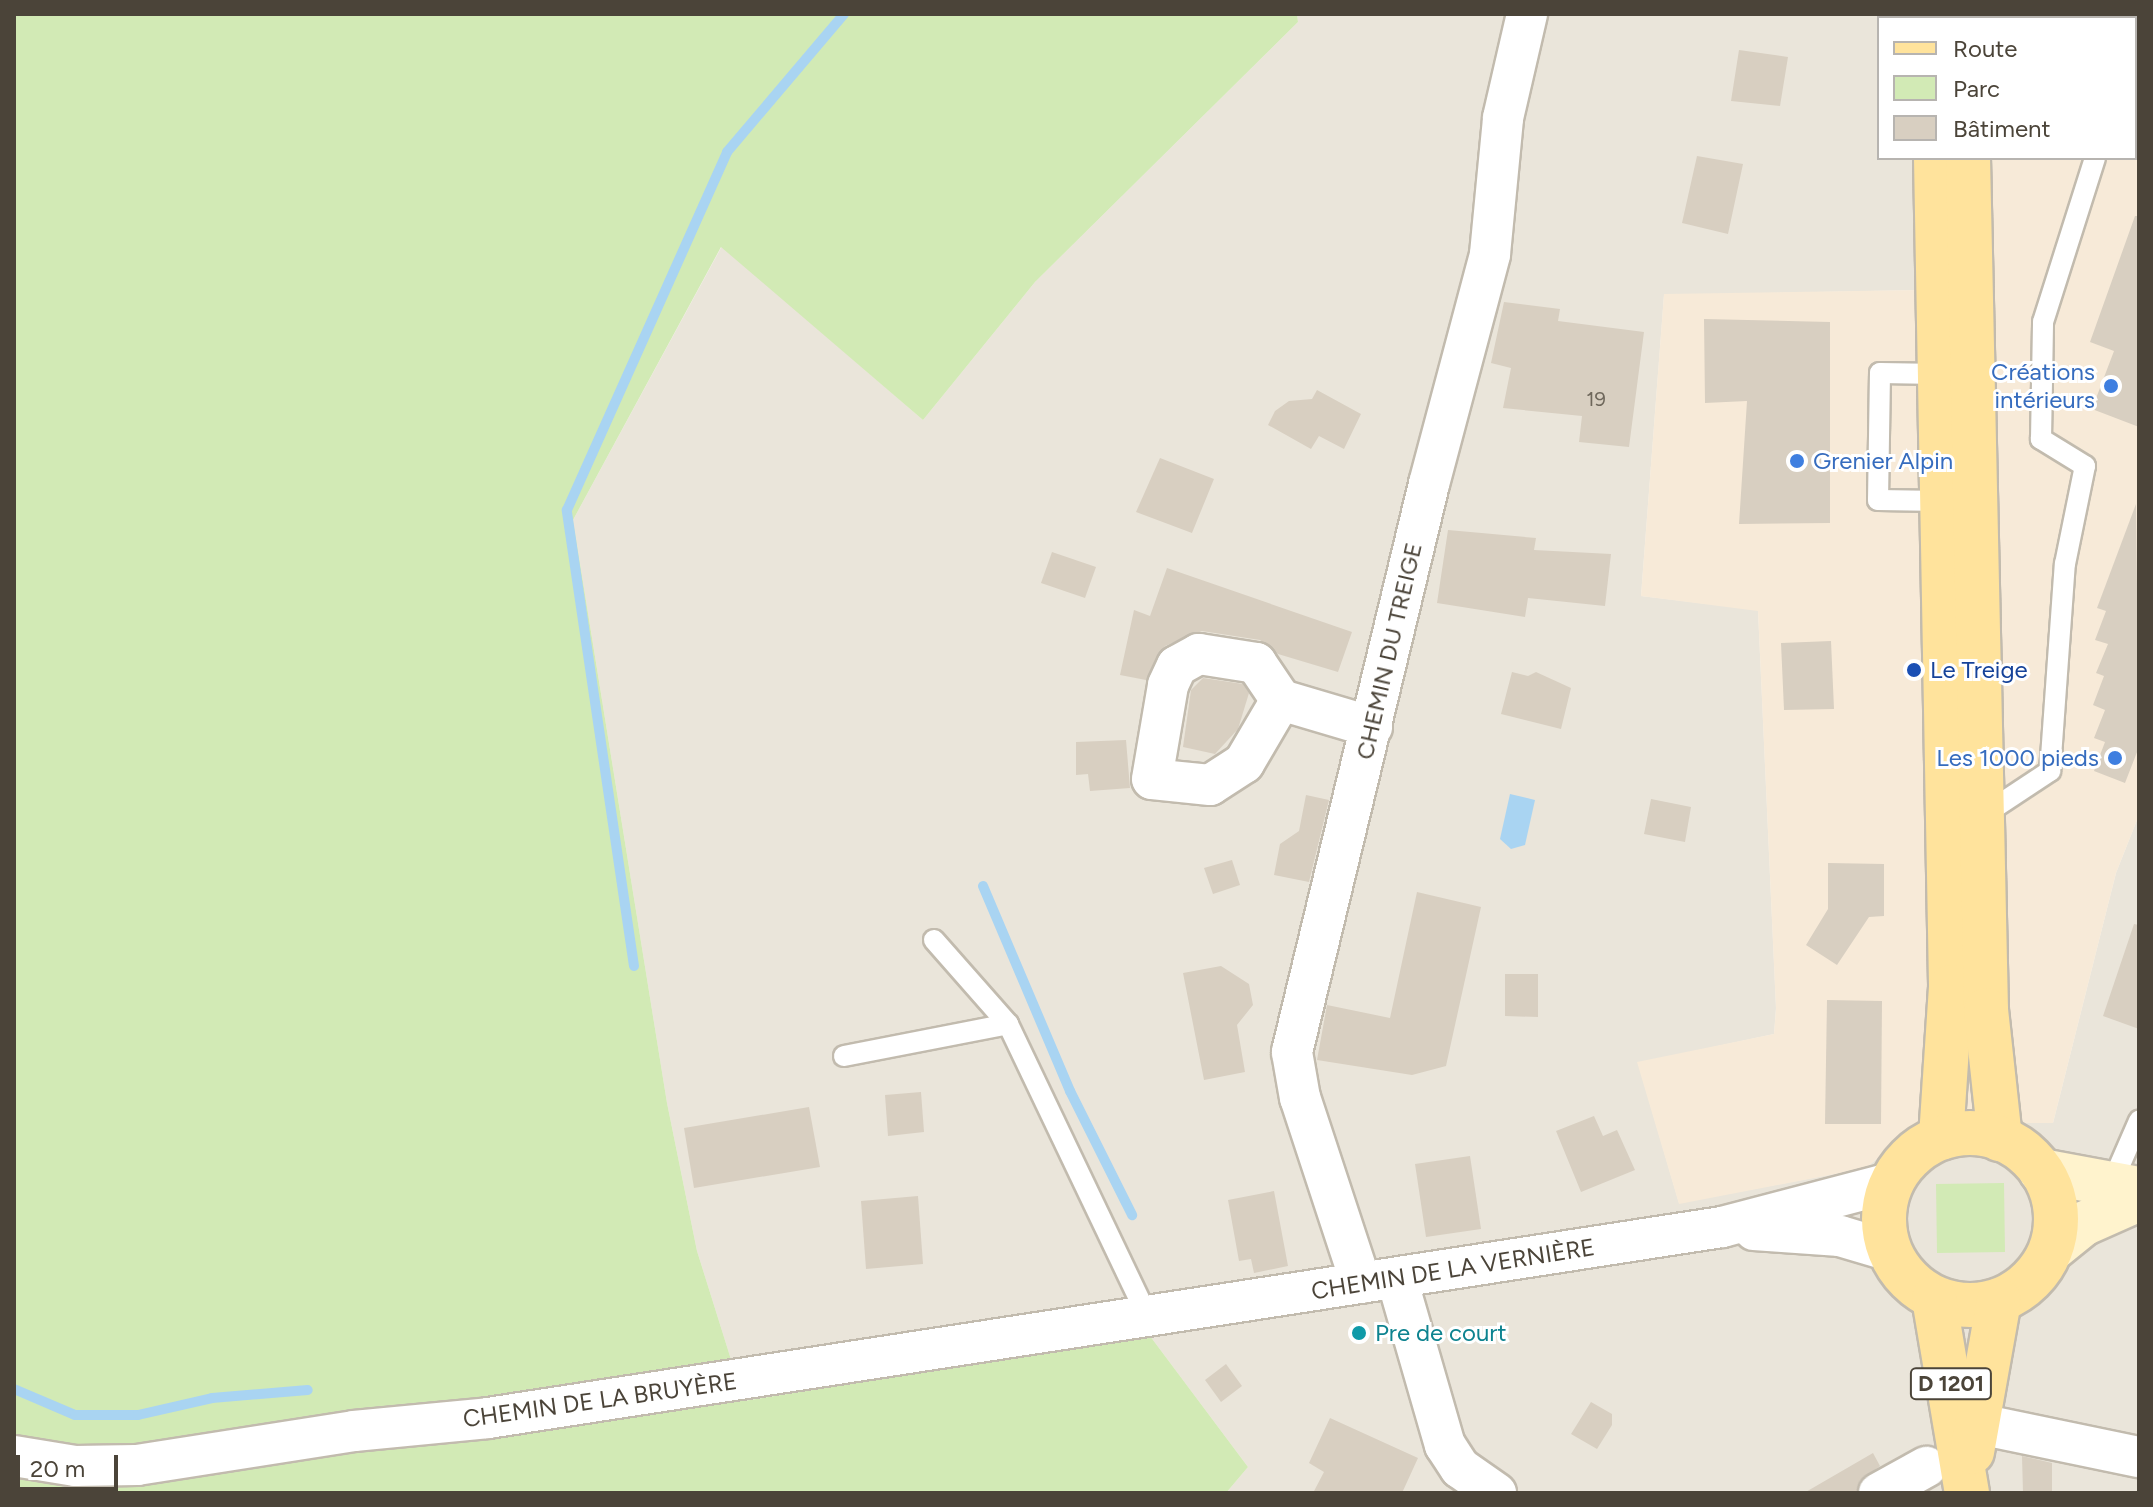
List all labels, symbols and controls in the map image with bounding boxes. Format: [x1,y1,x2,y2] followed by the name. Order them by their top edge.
[1877,16,2137,160] legend
[1953,34,2017,63] text: Route
[1953,74,2000,103] text: Parc
[1953,114,2051,143] text: Bâtiment
[1991,358,2095,414] place label: Créations intérieurs
[2102,377,2120,395] marker: Créations intérieurs
[1586,387,1606,411] house number: 19
[1813,447,1953,475] place label: Grenier Alpin
[1788,452,1806,470] marker: Grenier Alpin
[1350,540,1428,762] street label: CHEMIN DU TREIGE
[1930,656,2028,684] place label: Le Treige
[1905,661,1923,679] marker: Le Treige
[1936,744,2099,772] place label: Les 1000 pieds
[2106,749,2124,767] marker: Les 1000 pieds
[1309,1232,1597,1306] street label: CHEMIN DE LA VERNIÈRE
[1375,1319,1507,1347] place label: Pre de court
[1350,1324,1368,1342] marker: Pre de court
[461,1366,739,1434] street label: CHEMIN DE LA BRUYÈRE
[1909,1366,1993,1402] road number: D 1201
[20,1439,122,1489] scale bar
[30,1454,85,1483] text: 20 m

